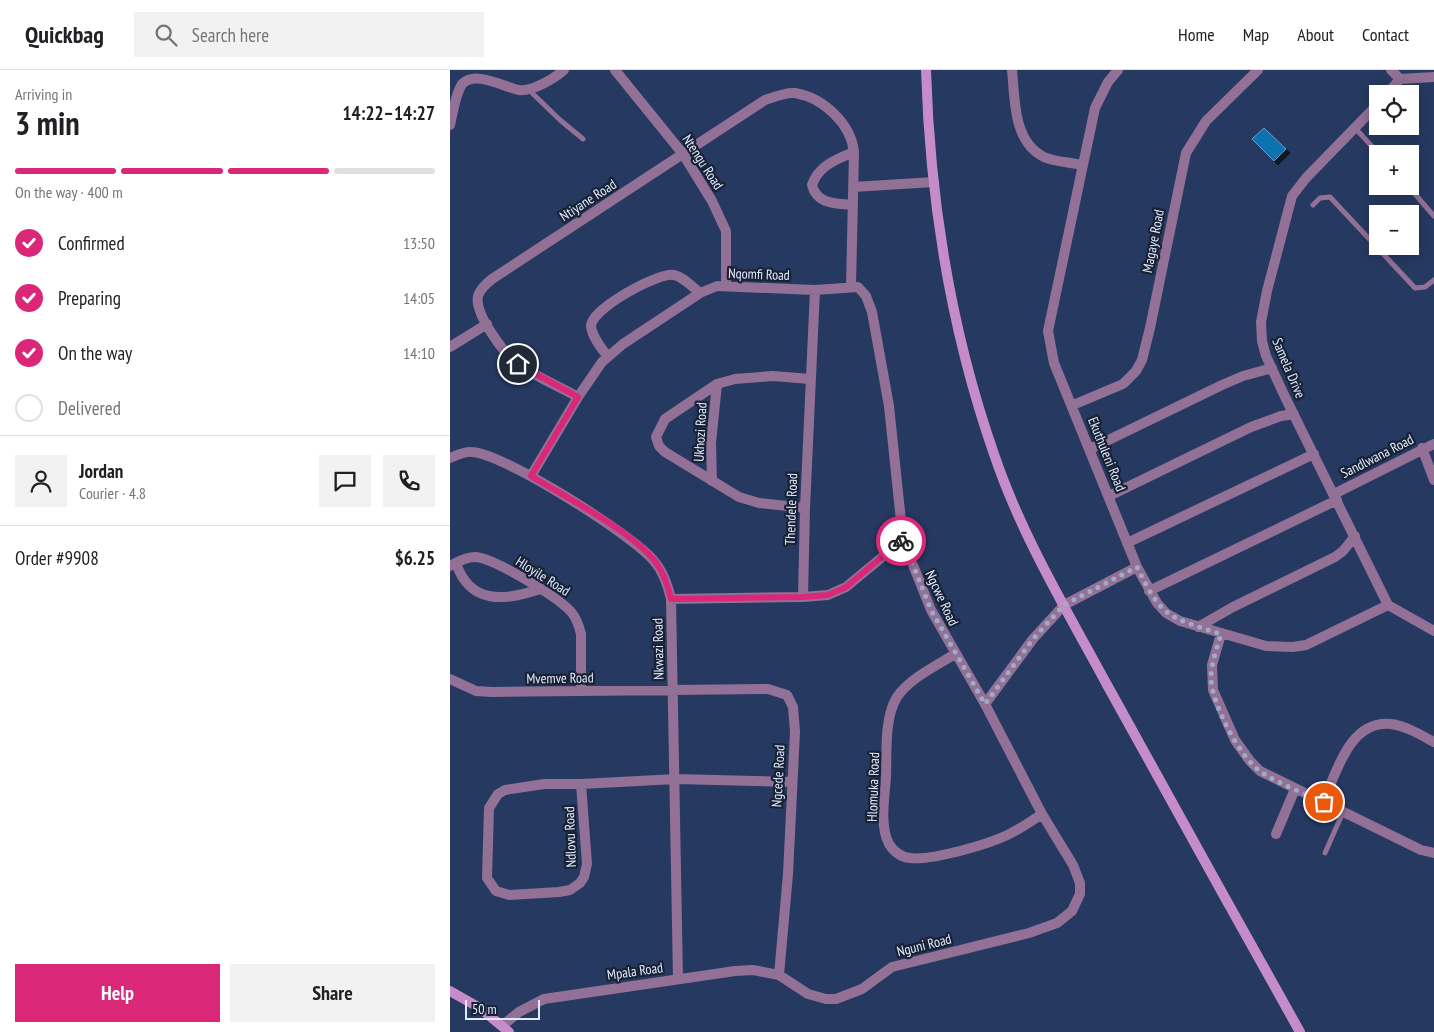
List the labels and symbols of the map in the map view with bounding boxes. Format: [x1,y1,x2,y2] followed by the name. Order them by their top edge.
[679,131,727,193] street label: Ntengu Road
[556,175,620,225] street label: Ntiyane Road
[1138,208,1168,274] street label: Magaye Road
[728,264,790,284] street label: Nqomfi Road
[1268,335,1310,401] street label: Samela Drive
[497,343,539,385] pin
[689,402,711,462] street label: Ukhozi Road
[1084,414,1130,494] street label: Ekuthuleni Road
[1337,430,1417,482] street label: Sandlwana Road
[781,473,801,545] street label: Thendele Road
[876,516,926,566] courier
[512,552,574,600] street label: Hloyile Road
[921,567,963,629] street label: Ngcwe Road
[648,618,668,680] street label: Nkwazi Road
[526,668,594,688] street label: Mvemve Road
[767,744,789,808] street label: Ngcede Road
[863,752,883,822] street label: Hlomuka Road
[1303,781,1345,823] pin
[560,806,580,868] street label: Ndlovu Road
[895,930,953,960] street label: Nguni Road
[606,958,664,984] street label: Mpala Road
[465,997,540,1020] scale bar

